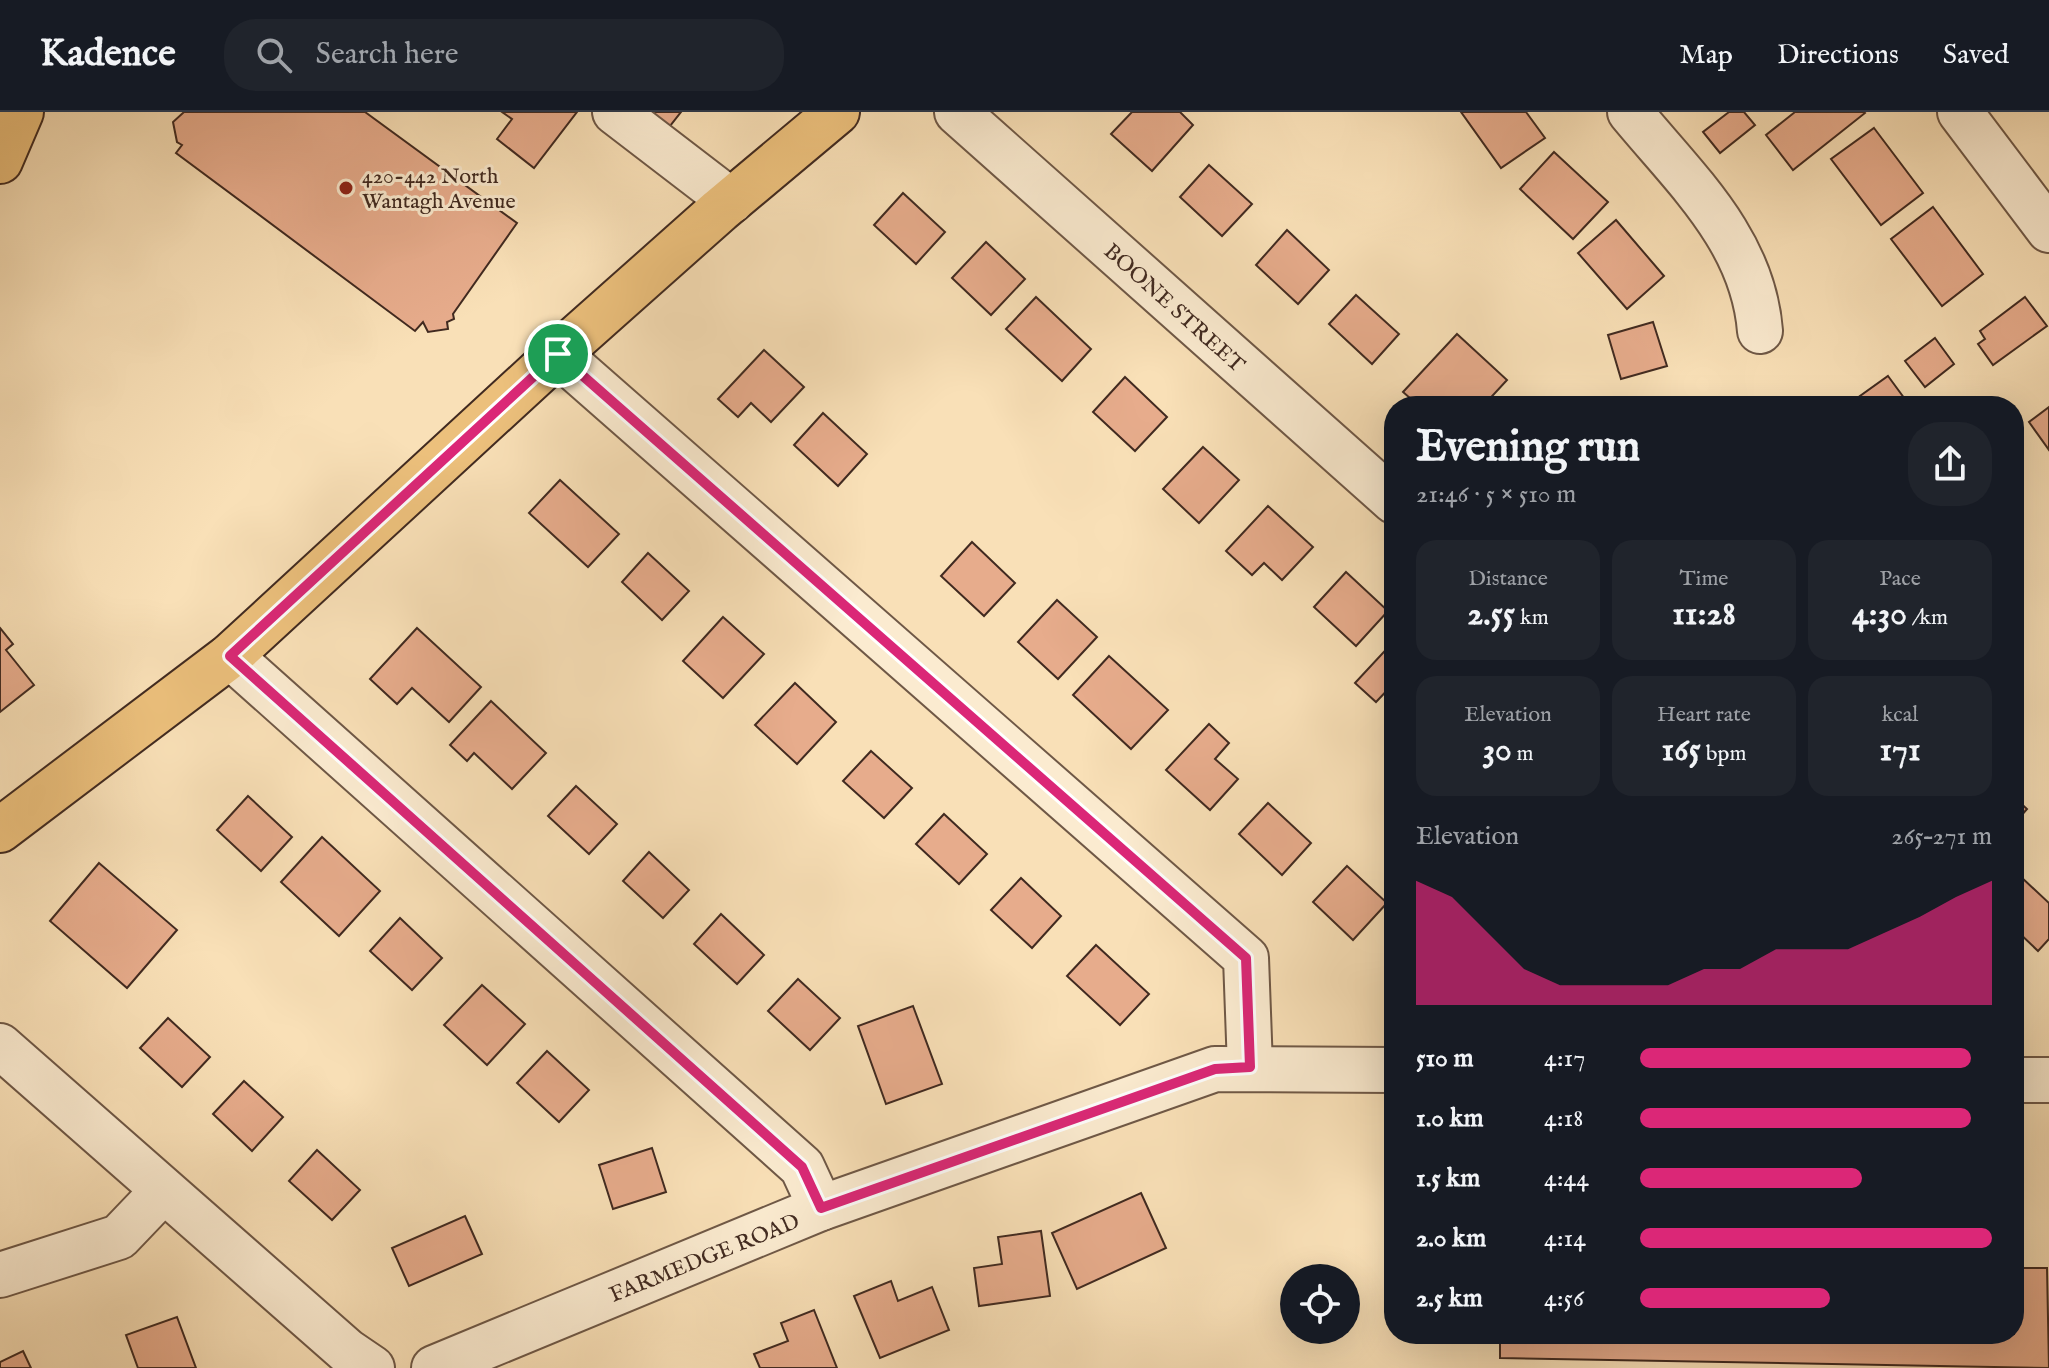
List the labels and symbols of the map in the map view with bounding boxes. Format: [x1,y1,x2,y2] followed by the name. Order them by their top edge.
[362,163,516,216] place label: 420-442 North Wantagh Avenue
[337,179,355,197] marker: 420-442 North Wantagh Avenue
[1097,238,1250,379] street label: BOONE STREET
[524,320,592,388] pin
[606,1208,804,1310] street label: FARMEDGE ROAD

